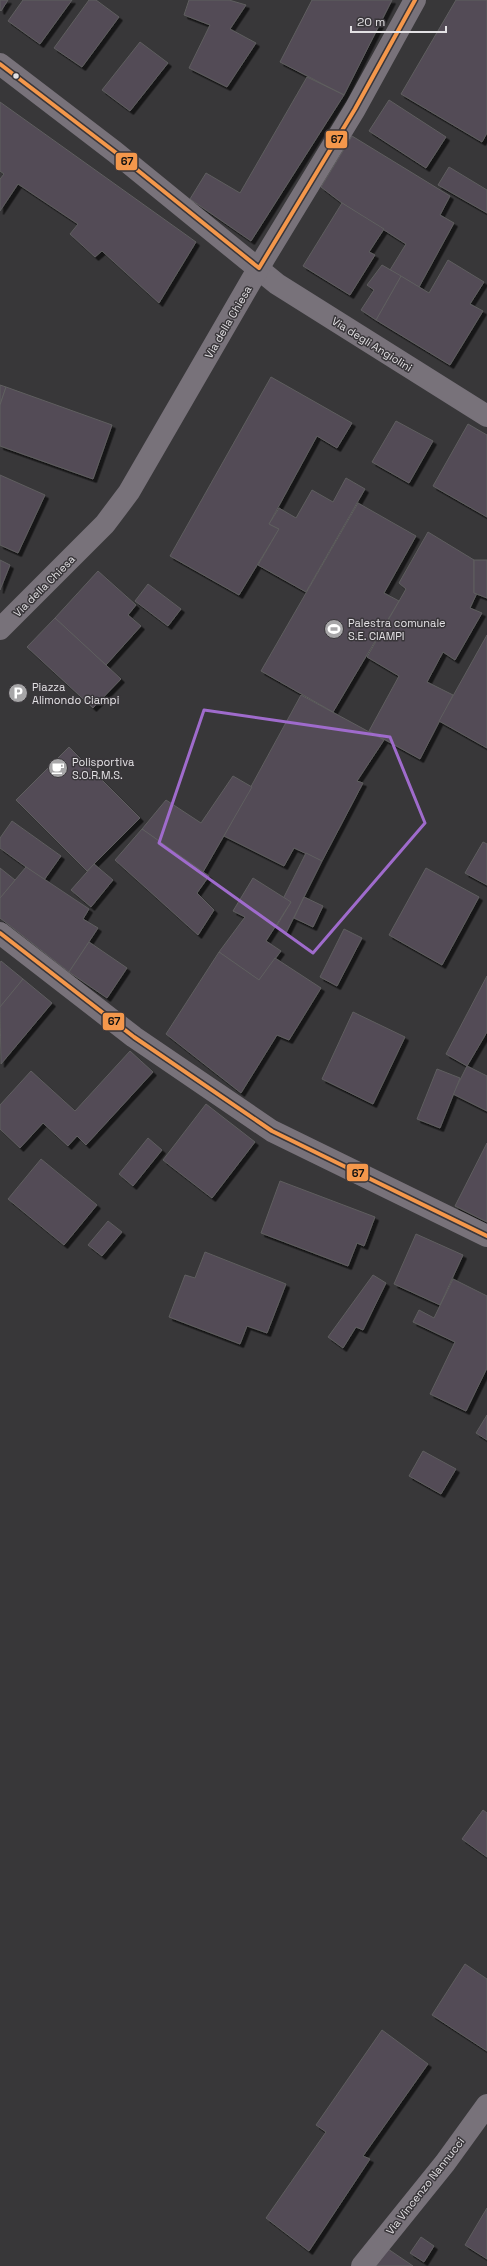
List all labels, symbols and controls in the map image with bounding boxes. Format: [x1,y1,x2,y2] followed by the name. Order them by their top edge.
[351,8,446,34] scale bar
[357,14,385,30] text: 20 m
[11,71,21,81] unlabelled marker
[325,130,348,149] line badge: 67
[331,132,343,146] text: 67
[115,152,138,171] line badge: 67
[121,154,133,168] text: 67
[201,282,255,361] street label: Via della Chiesa
[329,314,415,375] street label: Via degli Angiolini
[10,552,78,620] street label: Via della Chiesa
[348,616,446,643] place label: Palestra comunale S.E. CIAMPI
[323,618,345,640] sports icon: Palestra comunale S.E. CIAMPI
[32,680,120,707] place label: Piazza Alimondo Ciampi
[7,682,29,704] parking icon: Piazza Alimondo Ciampi
[72,755,135,782] place label: Polisportiva S.O.R.M.S.
[47,757,69,779] cafe icon: Polisportiva S.O.R.M.S.
[102,1012,125,1031] line badge: 67
[108,1014,120,1028] text: 67
[346,1163,369,1182] line badge: 67
[352,1166,364,1180] text: 67
[383,2134,467,2237] street label: Via Vincenzo Nannucci

